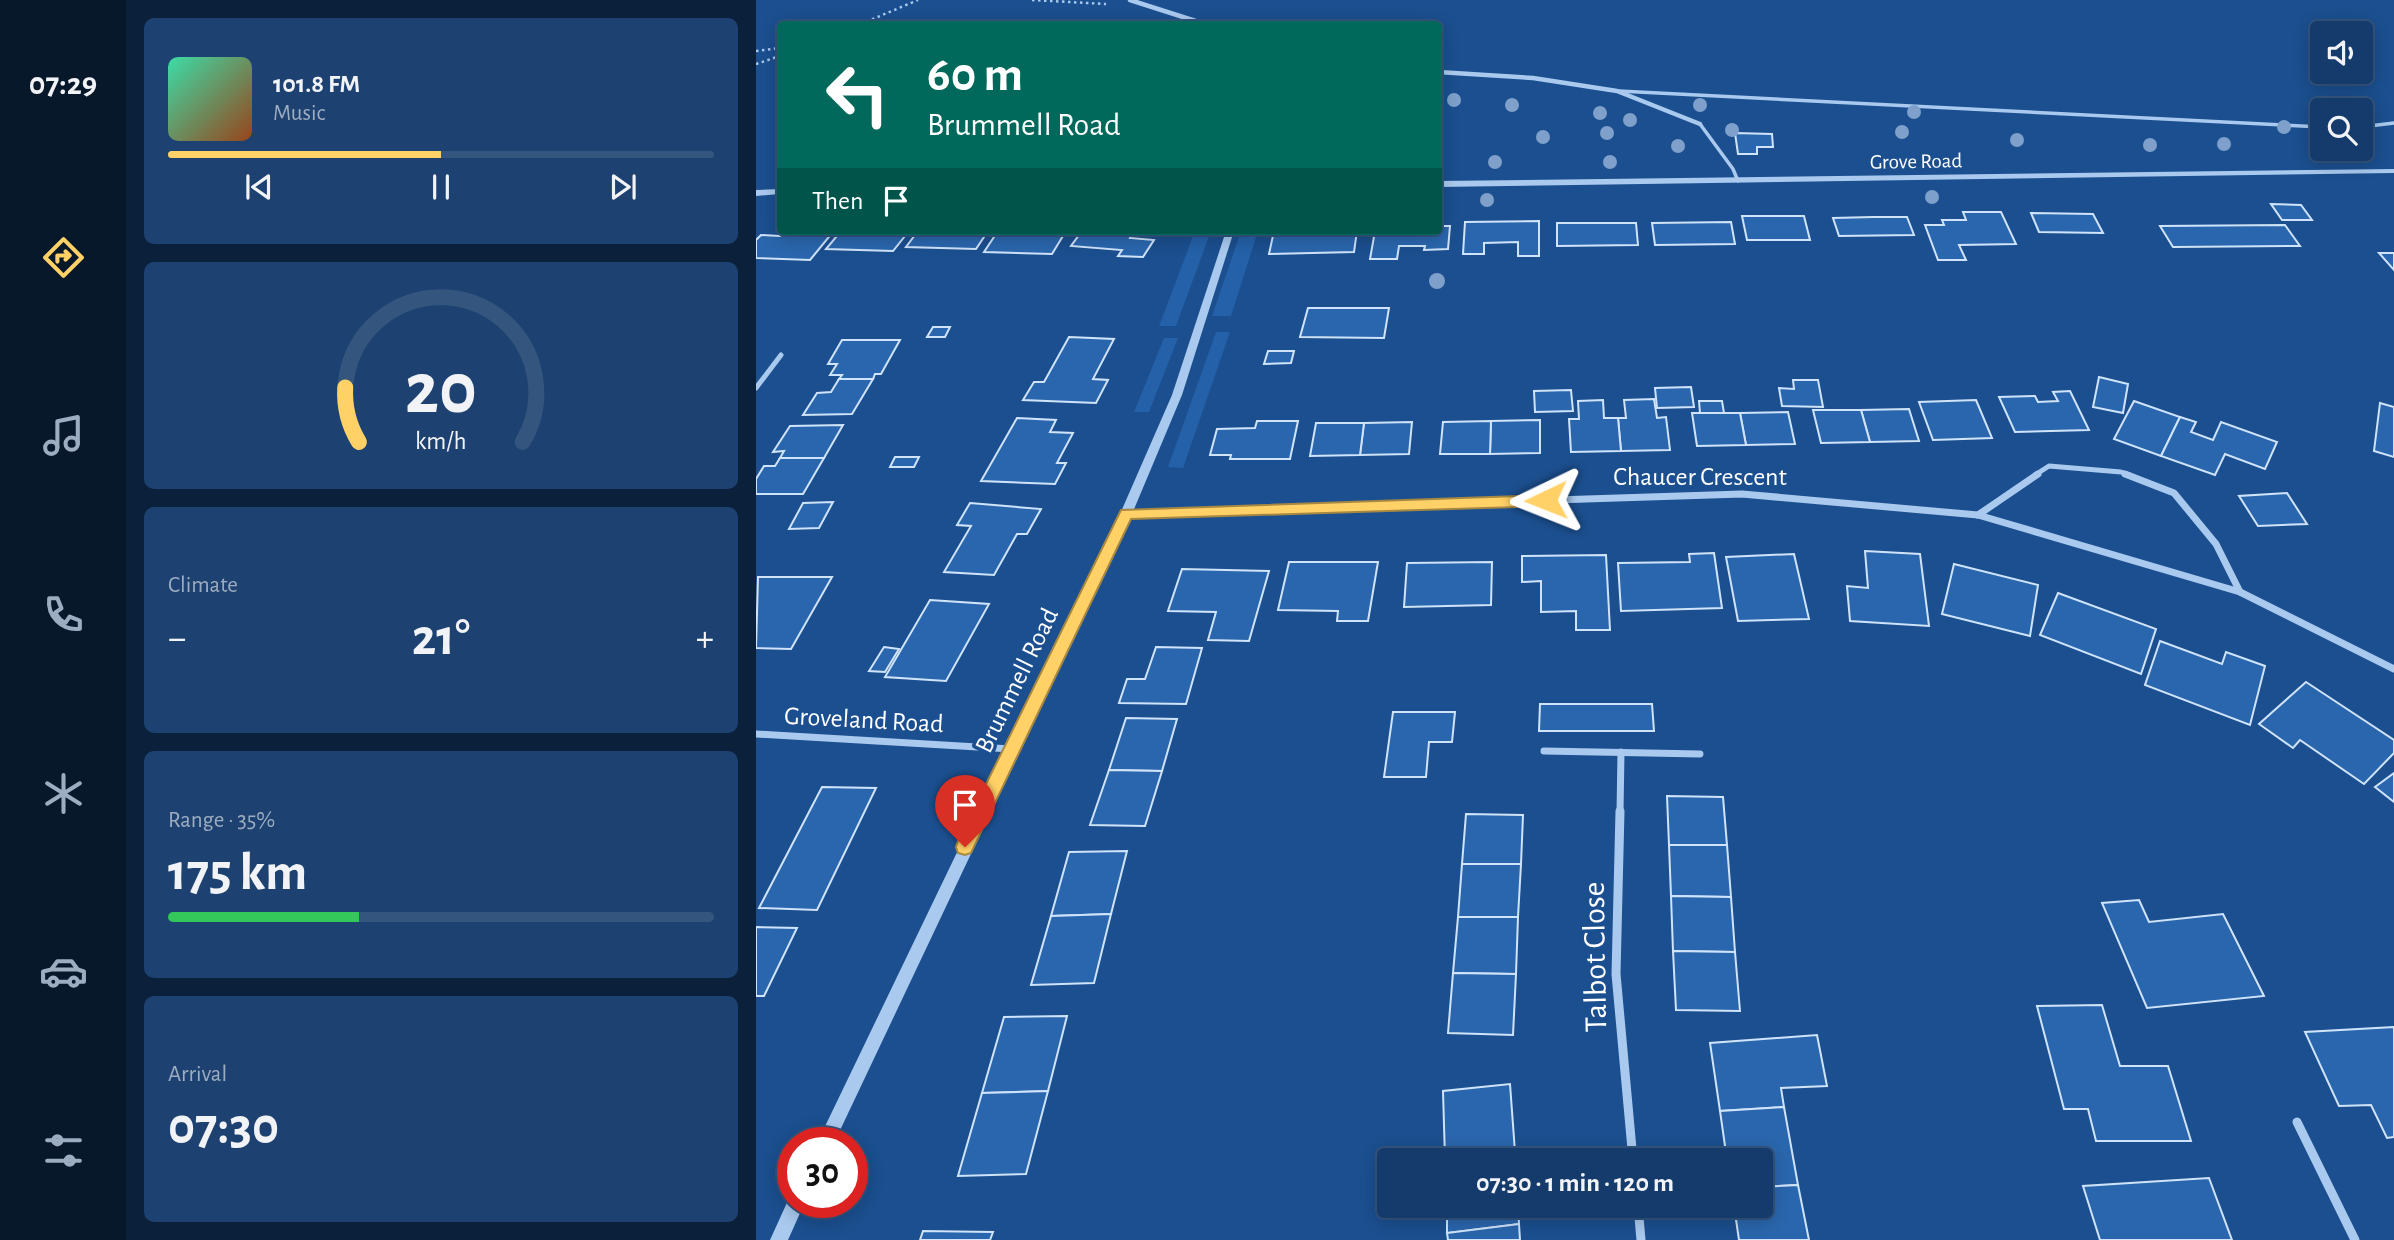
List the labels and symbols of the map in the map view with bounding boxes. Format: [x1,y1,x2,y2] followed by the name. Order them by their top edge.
[1870,150,1963,173] street label: Grove Road
[1509,463,1583,537] position arrow
[1613,464,1787,490] street label: Chaucer Crescent
[971,604,1063,757] street label: Brummell Road
[784,703,944,737] street label: Groveland Road
[935,775,995,847] pin
[1578,881,1612,1033] street label: Talbot Close
[777,1127,868,1218] speed limit sign: 30

